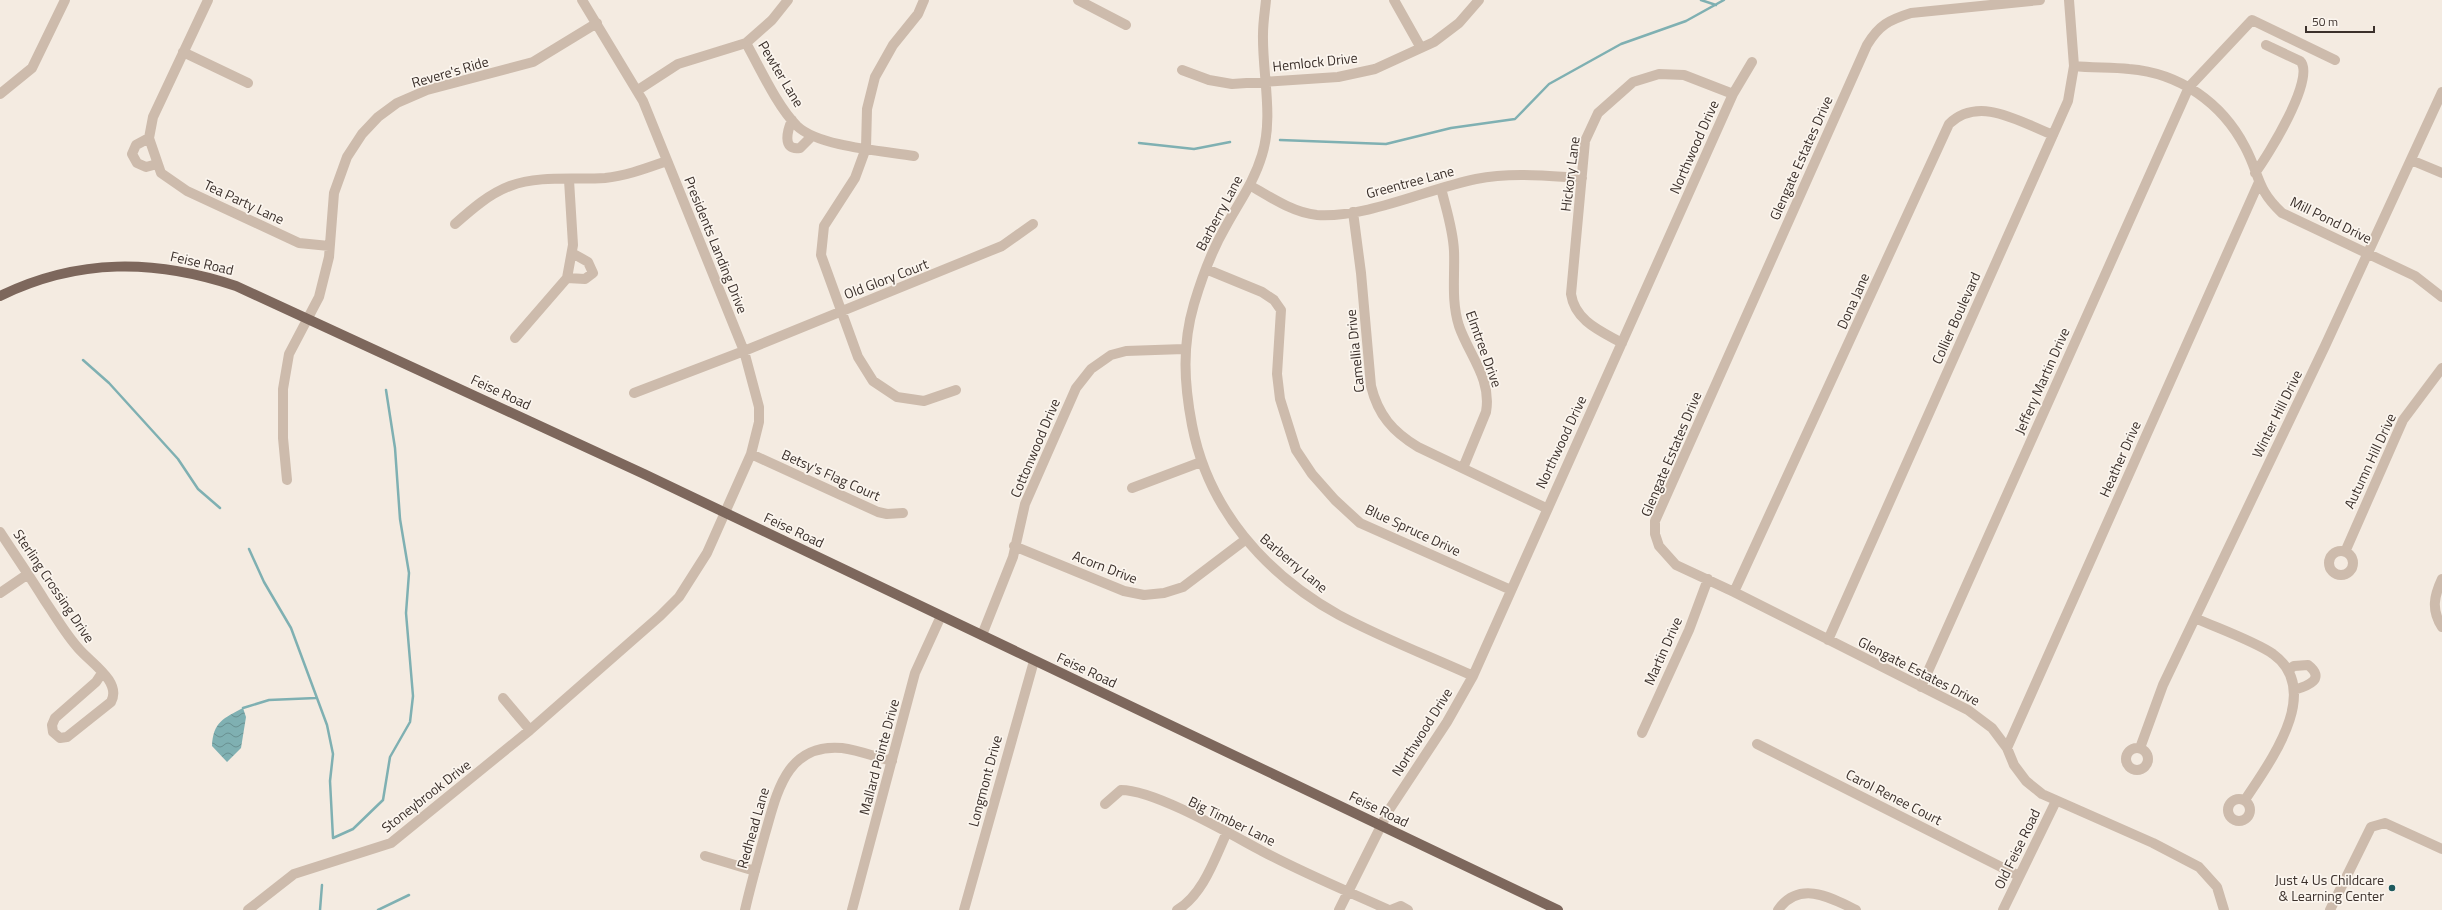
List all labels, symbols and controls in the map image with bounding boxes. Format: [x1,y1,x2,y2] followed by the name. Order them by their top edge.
[2306,8,2374,34] scale bar
[2312,12,2338,31] text: 50 m
[753,37,810,111] street label: Pewter Lane
[1271,47,1358,76] street label: Hemlock Drive
[409,50,491,93] street label: Revere's Ride
[1764,92,1837,223] street label: Glengate Estates Drive
[1664,97,1724,197] street label: Northwood Drive
[1554,135,1585,213] street label: Hickory Lane
[1364,160,1456,203] street label: Greentree Lane
[1190,171,1247,254] street label: Barberry Lane
[679,173,754,317] street label: Presidents Landing Drive
[201,174,288,229] street label: Tea Party Lane
[2287,191,2376,248] street label: Mill Pond Drive
[168,245,236,280] street label: Feise Road
[841,253,931,304] street label: Old Glory Court
[1926,268,1985,367] street label: Collier Boulevard
[1831,269,1874,332] street label: Dona Jane
[1340,308,1369,394] street label: Camellia Drive
[1461,308,1508,390] street label: Elmtree Drive
[2009,324,2074,437] street label: Jeffery Martin Drive
[2246,366,2307,461] street label: Winter Hill Drive
[468,368,535,415] street label: Feise Road
[1635,388,1706,520] street label: Glengate Estates Drive
[1530,392,1591,492] street label: Northwood Drive
[1004,395,1065,501] street label: Cottonwood Drive
[2338,410,2401,512] street label: Autumn Hill Drive
[2093,417,2146,500] street label: Heather Drive
[778,443,884,506] street label: Betsy's Flag Court
[1362,498,1465,561] street label: Blue Spruce Drive
[761,506,828,553] street label: Feise Road
[9,525,100,647] street label: Sterling Crossing Drive
[1256,528,1333,597] street label: Barberry Lane
[1070,545,1141,588] street label: Acorn Drive
[1638,613,1687,688] street label: Martin Drive
[1855,631,1984,710] street label: Glengate Estates Drive
[1054,646,1121,693] street label: Feise Road
[1386,684,1457,780] street label: Northwood Drive
[853,697,904,817] street label: Mallard Pointe Drive
[962,733,1007,829] street label: Longmont Drive
[377,754,475,837] street label: Stoneybrook Drive
[1843,763,1946,830] street label: Carol Renee Court
[731,785,774,871] street label: Redhead Lane
[1346,785,1413,832] street label: Feise Road
[1185,790,1279,851] street label: Big Timber Lane
[1988,805,2045,893] street label: Old Feise Road
[2275,869,2384,906] place label: Just 4 Us Childcare & Learning Center
[2387,883,2397,893] marker: Just 4 Us Childcare & Learning Center

